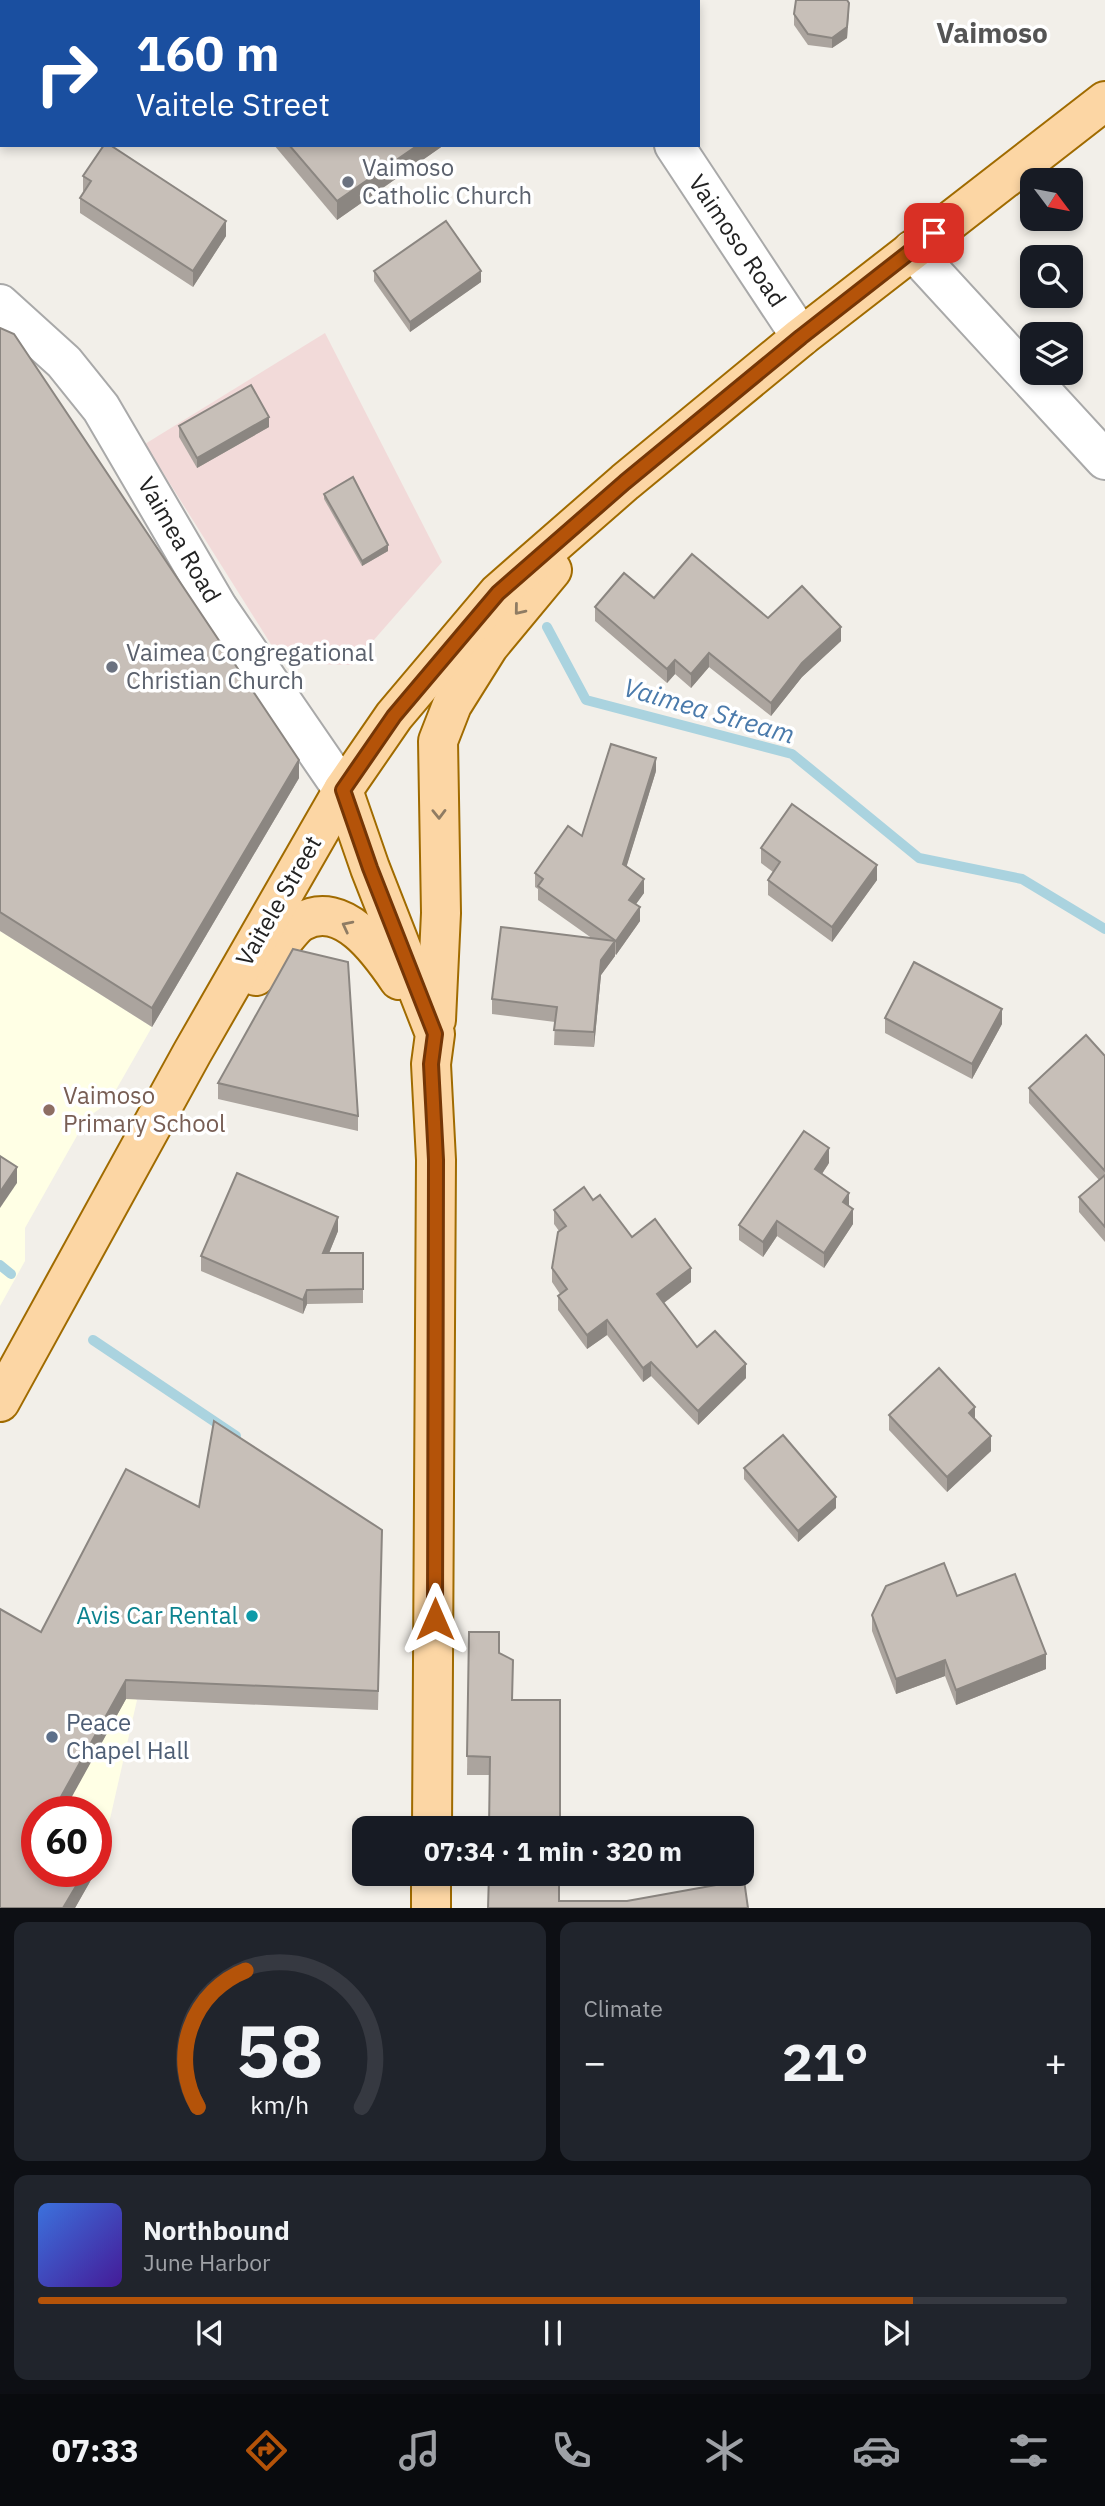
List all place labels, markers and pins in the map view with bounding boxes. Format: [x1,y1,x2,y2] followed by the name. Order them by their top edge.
[362,151,532,211] place label: Vaimoso Catholic Church
[340,174,356,190] marker: Vaimoso Catholic Church
[904,203,964,263] pin
[126,636,374,696] place label: Vaimea Congregational Christian Church
[104,659,120,675] marker: Vaimea Congregational Christian Church
[63,1079,226,1139] place label: Vaimoso Primary School
[41,1102,57,1118] marker: Vaimoso Primary School
[76,1599,238,1631] place label: Avis Car Rental
[244,1608,260,1624] marker: Avis Car Rental
[66,1706,189,1766] place label: Peace Chapel Hall
[44,1729,60,1745] marker: Peace Chapel Hall

